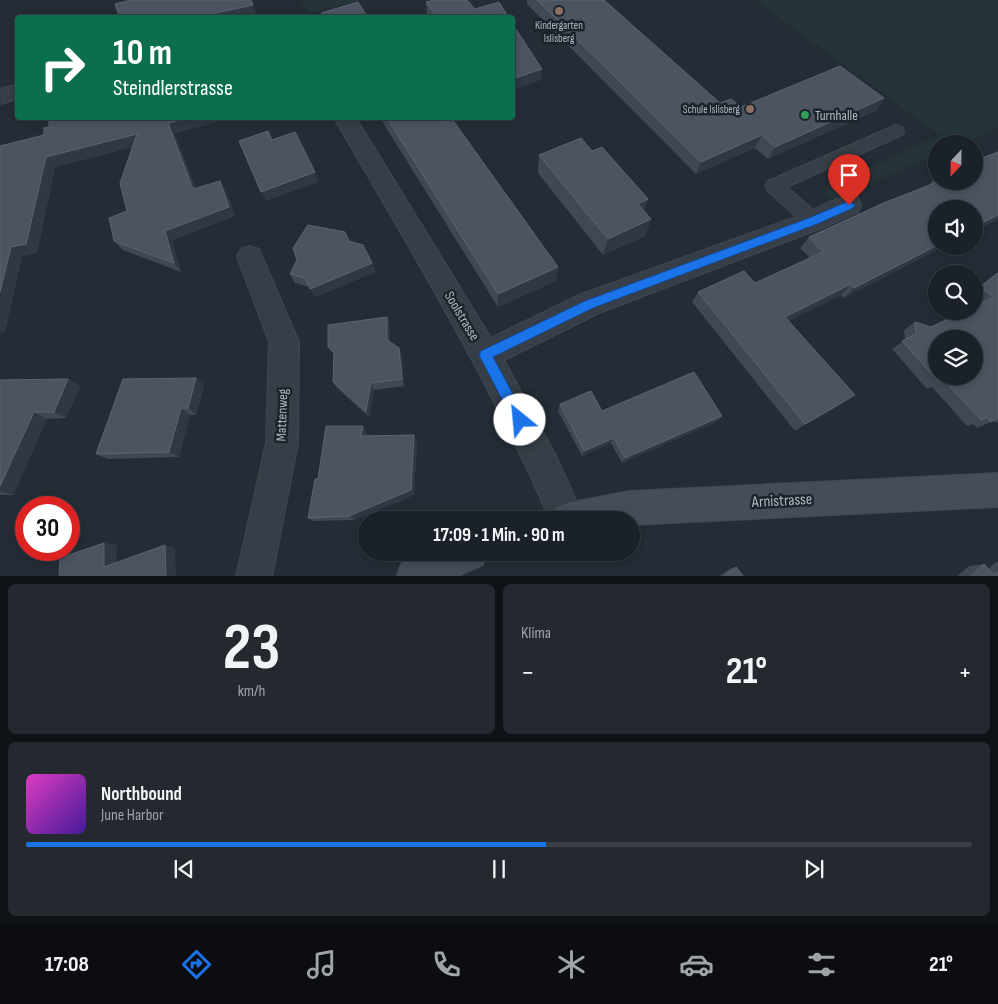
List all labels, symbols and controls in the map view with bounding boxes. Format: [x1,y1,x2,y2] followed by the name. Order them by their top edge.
[553,5,565,17] marker: Kindergarten Islisberg
[535,19,583,45] place label: Kindergarten Islisberg
[113,32,172,75] text: 10 m
[30,35,95,100] icon: right
[113,75,233,102] text: Steindlerstrasse
[683,103,741,116] place label: Schule Islisberg
[744,103,756,115] marker: Schule Islisberg
[815,107,858,124] place label: Turnhalle
[799,109,811,121] marker: Turnhalle
[928,135,982,190] north arrow
[928,135,983,385] map controls
[828,154,870,205] pin
[835,161,863,189] icon: arrive
[928,200,983,255] button: sound
[928,265,983,320] button: search
[441,288,483,344] street label: Soolstrasse
[928,330,983,385] button: layers
[273,388,291,442] street label: Mattenweg
[493,393,545,445] position arrow
[750,490,813,512] street label: Arnistrasse
[15,496,80,561] speed limit sign: 30
[433,524,565,547] text: 17:09 · 1 Min. · 90 m
[223,610,280,688] text: 23
[521,624,551,643] text: Klima
[726,649,767,694] text: 21°
[521,656,535,689] text: −
[958,656,972,689] text: +
[238,682,265,701] text: km/h
[101,783,182,806] text: Northbound
[101,806,164,825] text: June Harbor
[170,855,198,883] icon: previous
[485,855,513,883] icon: pause
[800,855,828,883] icon: next
[179,947,214,982] icon: directions
[304,947,339,982] icon: music
[429,947,464,982] icon: phone
[554,947,589,982] icon: climate
[679,947,714,982] icon: car
[804,947,839,982] icon: filters
[45,951,89,978] text: 17:08
[929,951,953,978] text: 21°

